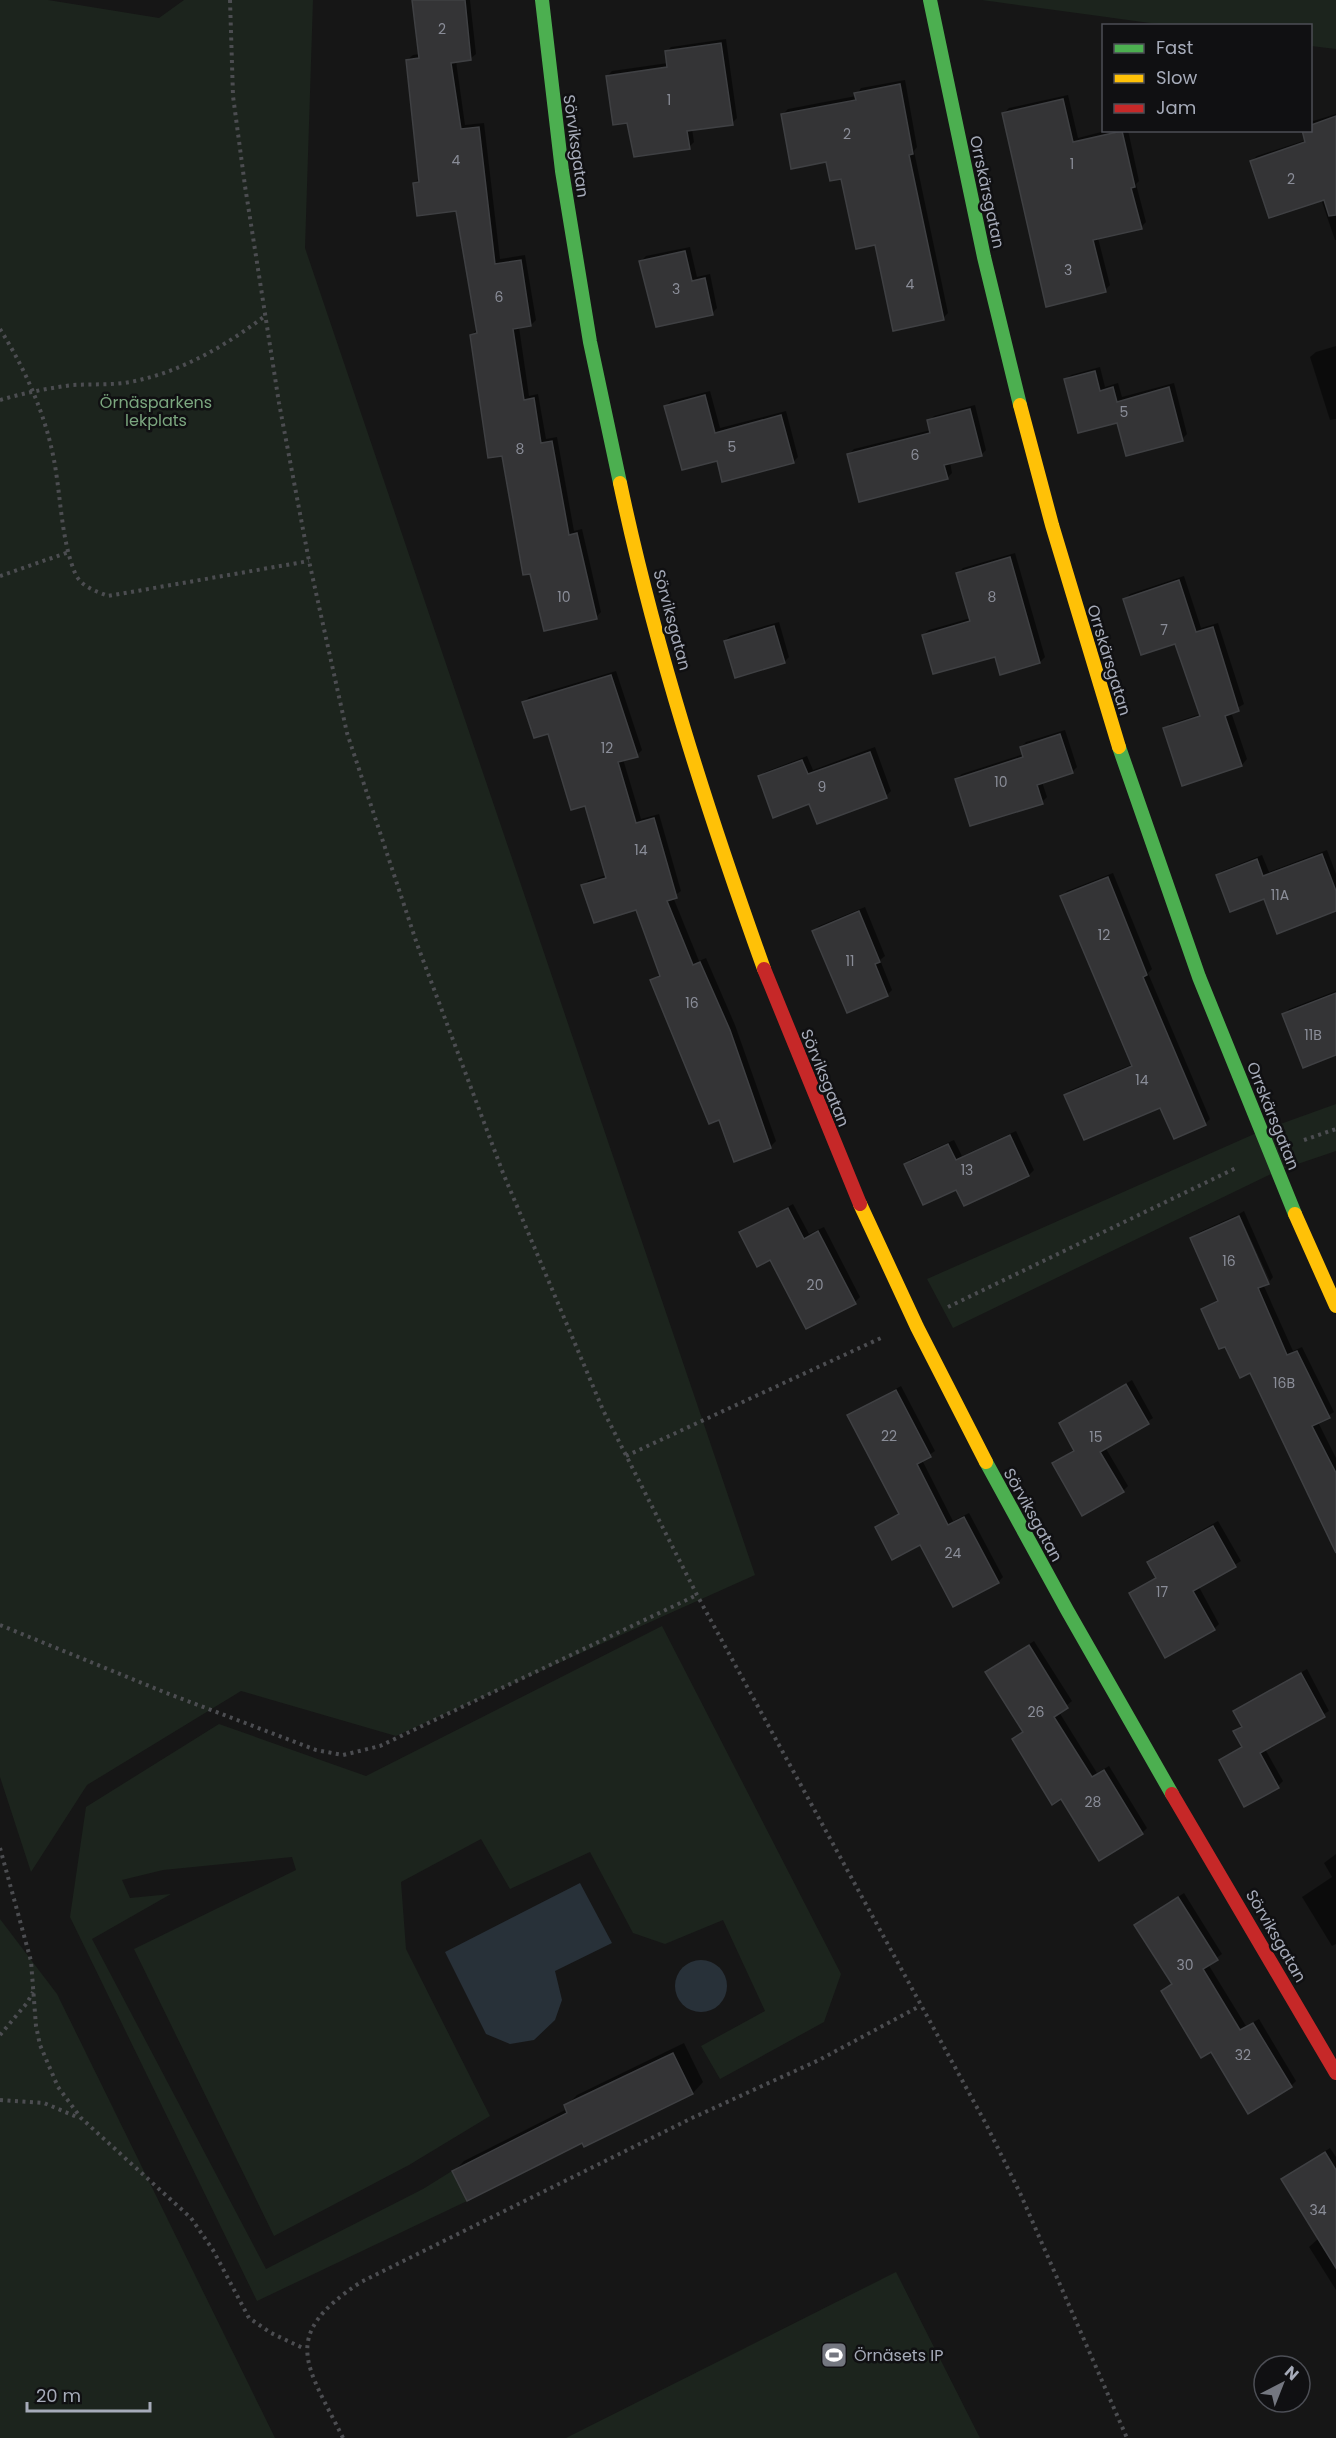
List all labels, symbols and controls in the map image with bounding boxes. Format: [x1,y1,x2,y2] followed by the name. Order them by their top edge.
[438,19,446,39] house number: 2
[1102,24,1312,132] legend
[1156,35,1193,60] text: Fast
[1156,65,1198,90] text: Slow
[667,90,671,110] house number: 1
[557,93,595,199] street label: Sörviksgatan
[1156,95,1196,120] text: Jam
[843,124,851,144] house number: 2
[964,133,1010,251] street label: Orrskärsgatan
[452,150,461,170] house number: 4
[1070,154,1074,174] house number: 1
[1287,169,1295,189] house number: 2
[1064,260,1072,280] house number: 3
[906,274,915,294] house number: 4
[672,279,680,299] house number: 3
[495,287,504,307] house number: 6
[100,391,212,432] park label: Örnäsparkens lekplats
[1120,402,1128,422] house number: 5
[728,437,736,457] house number: 5
[516,439,525,459] house number: 8
[911,445,920,465] house number: 6
[647,567,697,673] street label: Sörviksgatan
[557,587,571,607] house number: 10
[988,587,997,607] house number: 8
[1081,602,1137,718] street label: Orrskärsgatan
[1160,620,1168,640] house number: 7
[601,738,613,758] house number: 12
[994,772,1008,792] house number: 10
[818,777,826,797] house number: 9
[634,840,648,860] house number: 14
[1271,885,1289,905] house number: 11A
[1098,925,1110,945] house number: 12
[846,951,854,971] house number: 11
[685,993,699,1013] house number: 16
[1304,1025,1322,1045] house number: 11B
[795,1026,855,1130] street label: Sörviksgatan
[1241,1058,1305,1174] street label: Orrskärsgatan
[1135,1070,1149,1090] house number: 14
[961,1160,973,1180] house number: 13
[1222,1251,1236,1271] house number: 16
[807,1275,823,1295] house number: 20
[1273,1373,1295,1393] house number: 16B
[881,1426,897,1446] house number: 22
[1089,1427,1103,1447] house number: 15
[998,1464,1068,1566] street label: Sörviksgatan
[945,1543,962,1563] house number: 24
[1156,1582,1168,1602] house number: 17
[1028,1702,1045,1722] house number: 26
[1085,1792,1102,1812] house number: 28
[1240,1885,1312,1987] street label: Sörviksgatan
[1176,1955,1194,1975] house number: 30
[1235,2045,1251,2065] house number: 32
[1309,2200,1327,2220] house number: 34
[819,2340,849,2370] sports icon: Örnäsets IP
[854,2344,944,2367] place label: Örnäsets IP
[1252,2354,1312,2414] north arrow
[1280,2361,1304,2386] text: N
[27,2375,150,2413] scale bar
[36,2383,81,2408] text: 20 m

